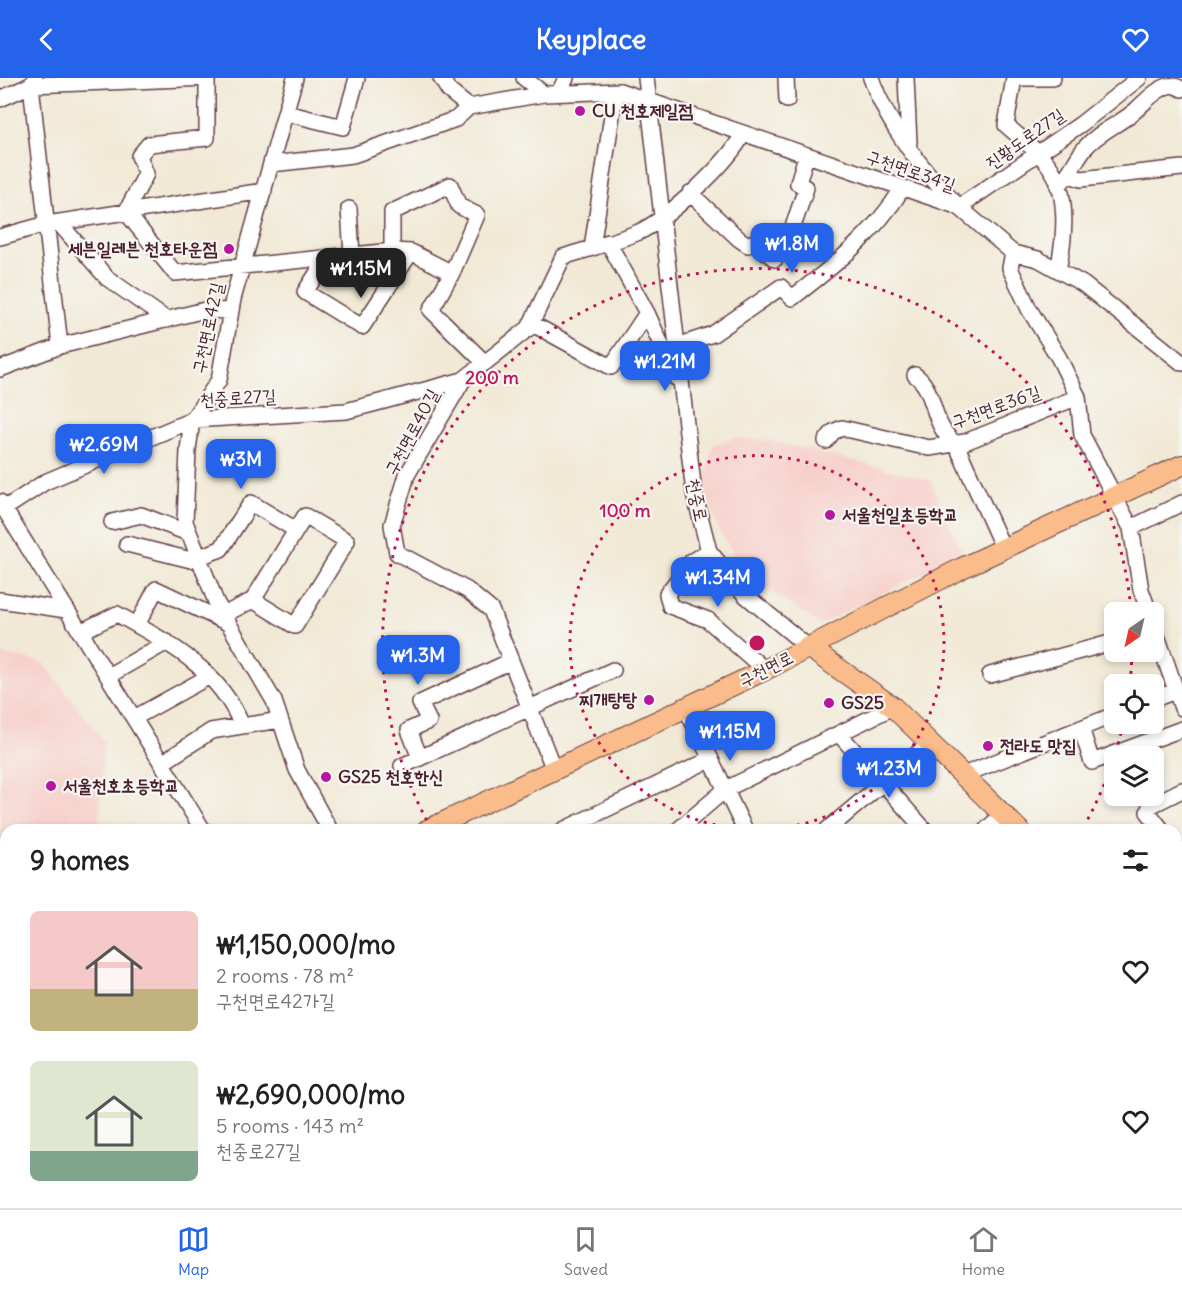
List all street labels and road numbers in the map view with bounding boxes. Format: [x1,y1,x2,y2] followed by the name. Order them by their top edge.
[981,103,1069,174] street label: 진황도로27길
[863,145,959,197] street label: 구천면로34길
[187,280,229,376] street label: 구천면로42길
[948,380,1044,433] street label: 구천면로36길
[199,384,277,411] street label: 천중로27길
[379,384,444,479] street label: 구천면로40길
[682,476,713,524] street label: 천중로
[735,645,797,692] street label: 구천면로

